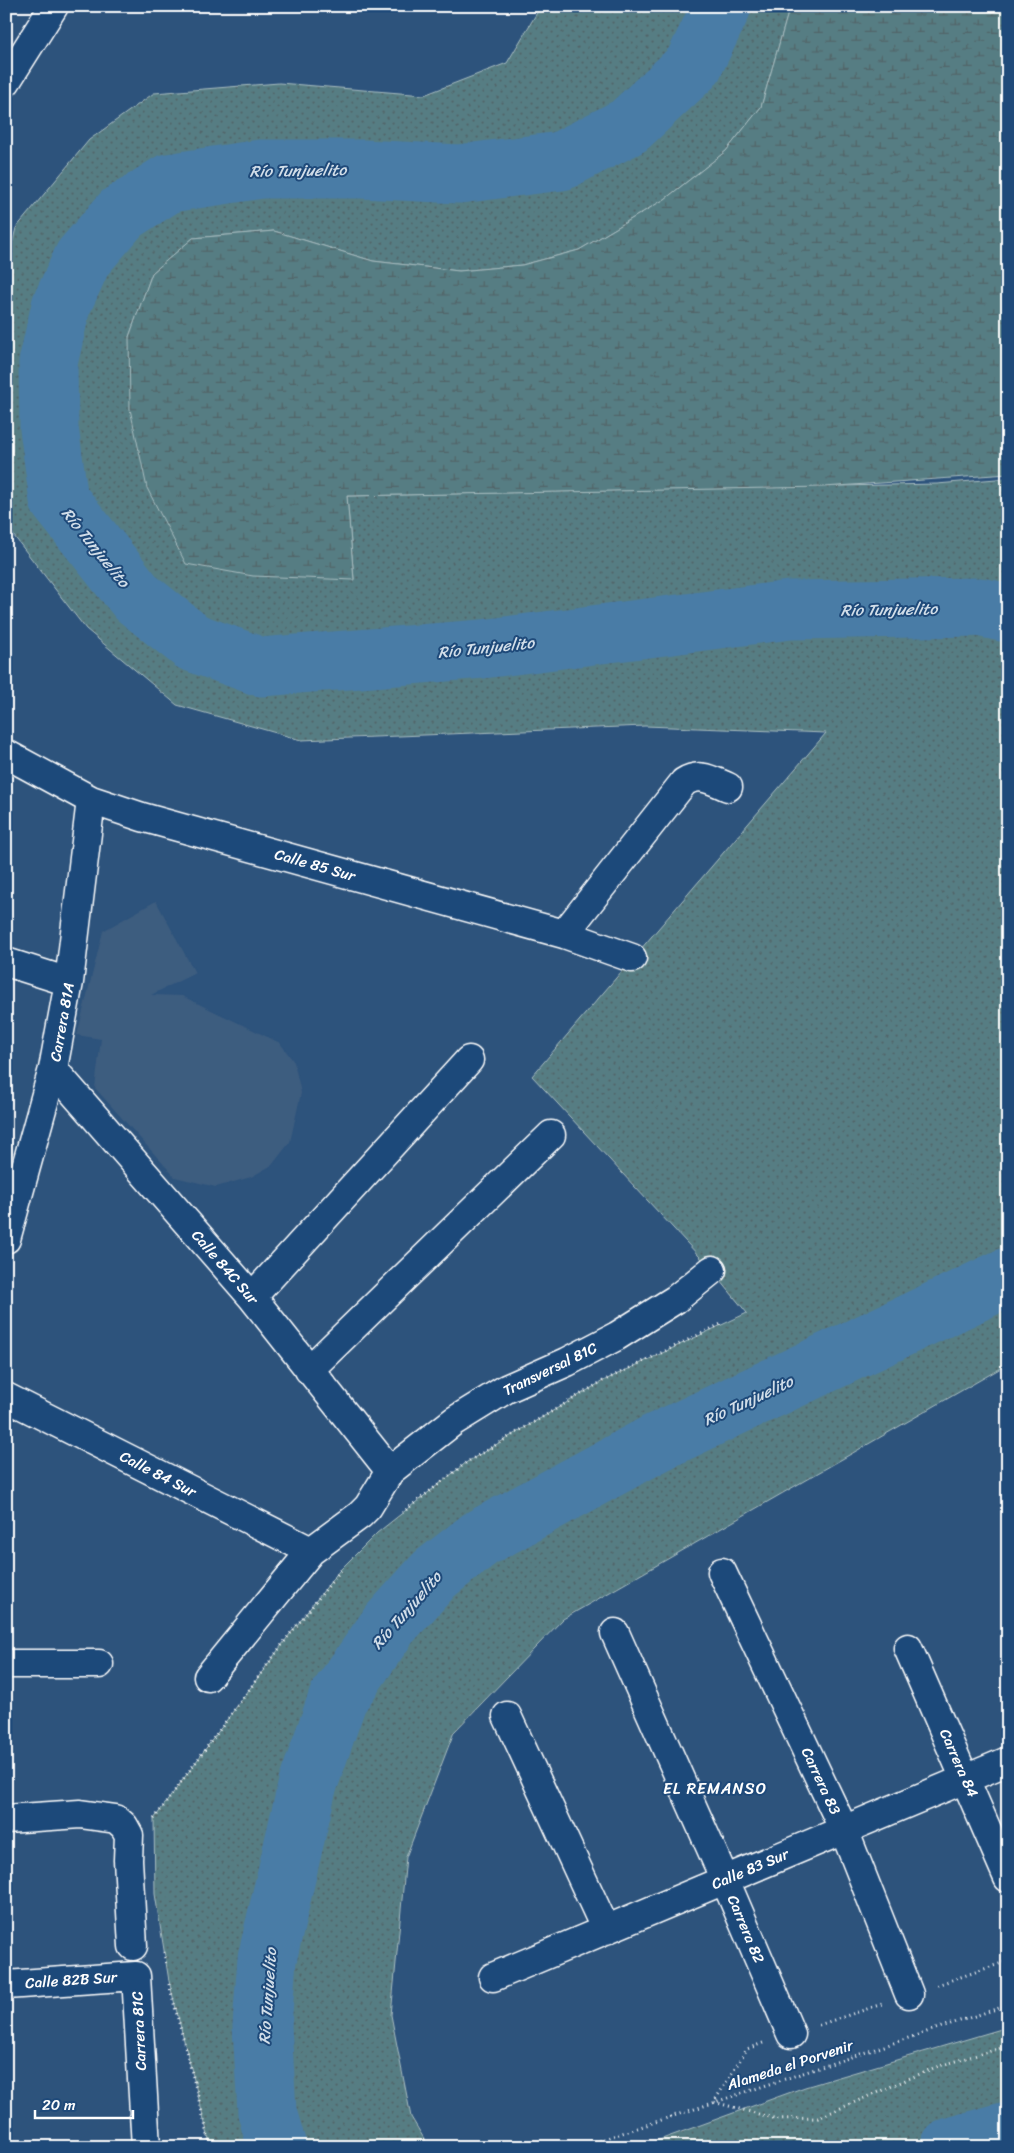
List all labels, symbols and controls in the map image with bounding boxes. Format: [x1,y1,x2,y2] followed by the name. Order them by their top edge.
[249,155,348,186] water label: Río Tunjuelito
[54,501,138,595] water label: Río Tunjuelito
[840,594,939,625] water label: Río Tunjuelito
[437,628,537,667] water label: Río Tunjuelito
[272,841,359,889] street label: Calle 85 Sur
[42,980,82,1064] street label: Carrera 81A
[185,1224,266,1311] street label: Calle 84C Sur
[498,1335,602,1403] street label: Transversal 81C
[698,1366,799,1434] water label: Río Tunjuelito
[115,1444,202,1505] street label: Calle 84 Sur
[364,1564,450,1656] water label: Río Tunjuelito
[932,1724,986,1802] street label: Carrera 84
[794,1743,848,1819] street label: Carrera 83
[663,1774,767,1803] district label: EL REMANSO
[707,1841,794,1897] street label: Calle 83 Sur
[720,1891,772,1968] street label: Carrera 82
[250,1946,285,2045] water label: Río Tunjuelito
[24,1964,119,1996] street label: Calle 82B Sur
[124,1990,154,2071] street label: Carrera 81C
[722,2032,857,2098] street label: Alameda el Porvenir
[35,2088,132,2120] scale bar
[42,2092,76,2118] text: 20 m

